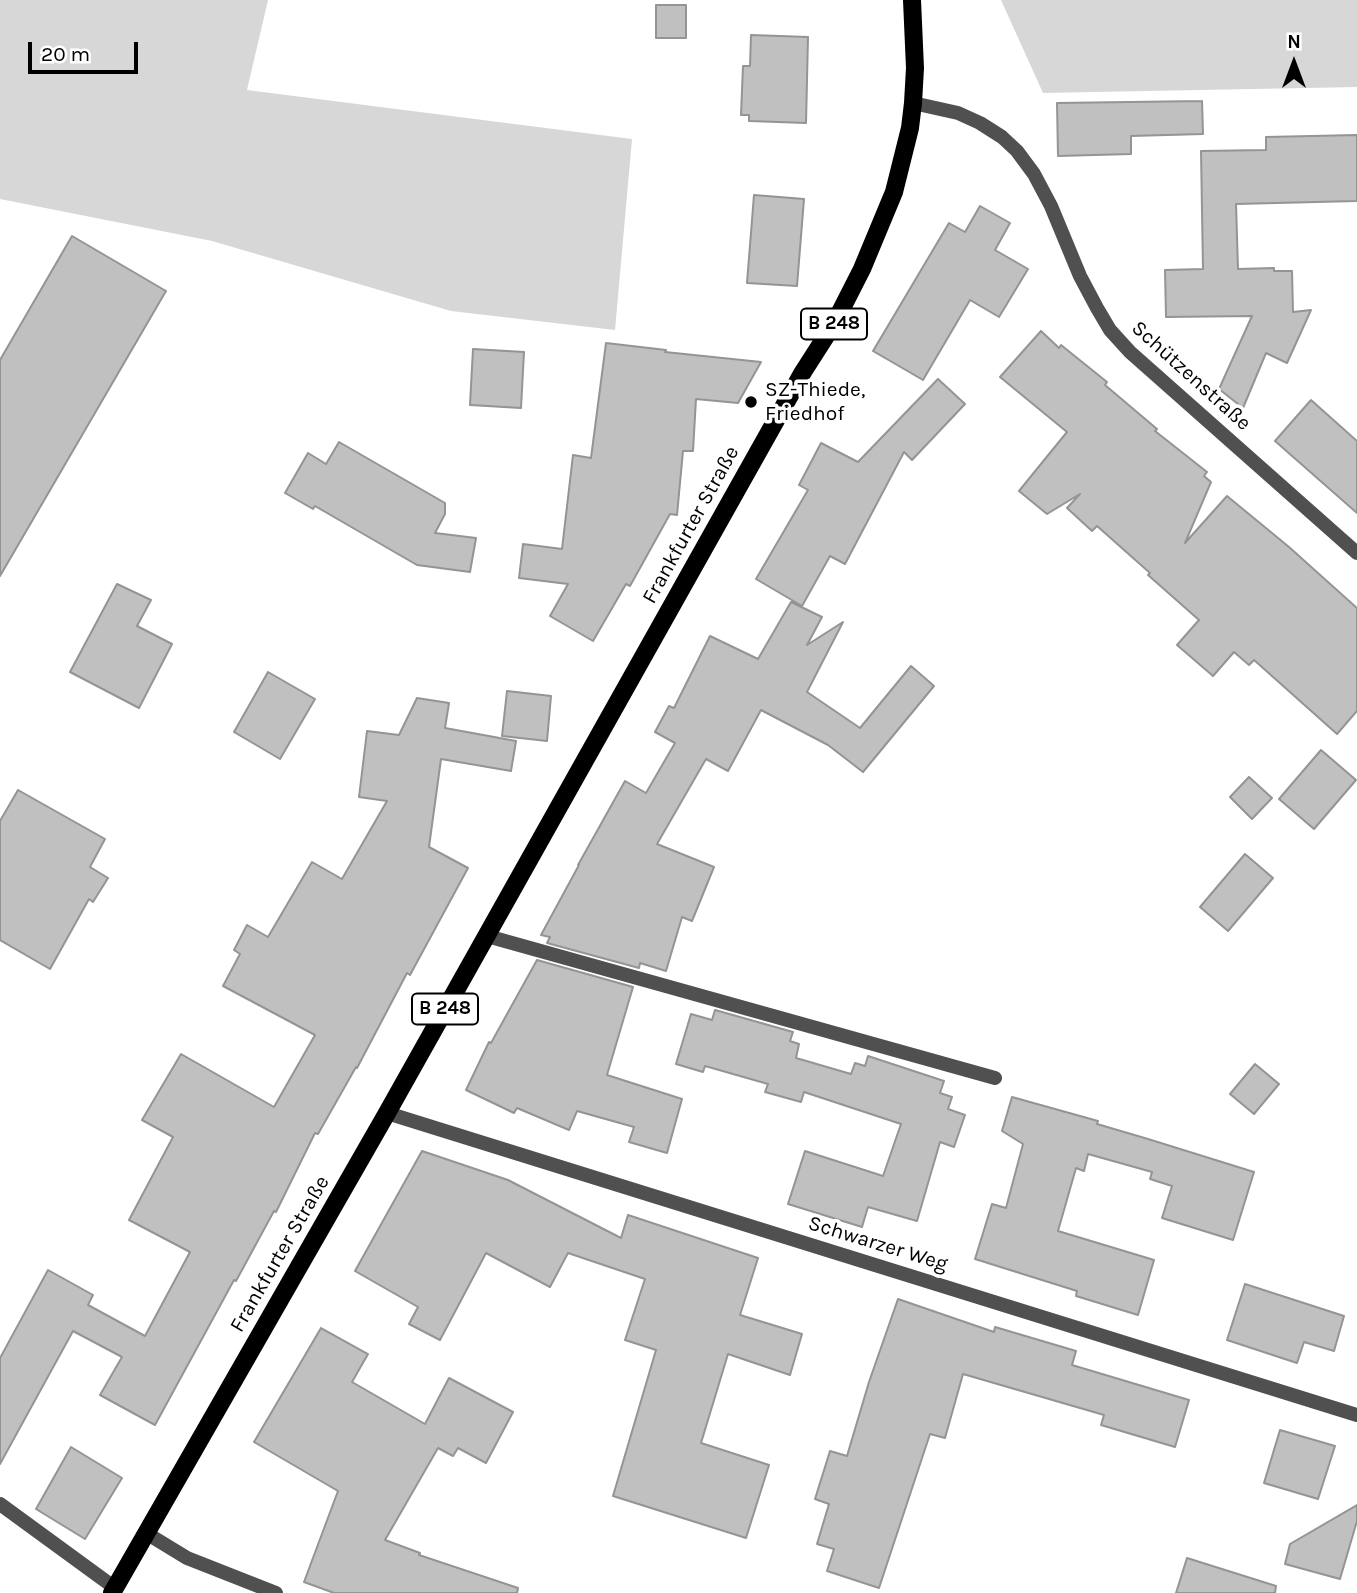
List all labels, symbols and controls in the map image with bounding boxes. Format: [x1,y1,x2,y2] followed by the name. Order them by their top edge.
[32,28,142,72] scale bar
[1259,28,1329,98] north arrow
[1287,31,1301,53] text: N
[41,42,90,66] text: 20 m
[801,308,867,340] road number: B 248
[1126,316,1256,436] street label: Schützenstraße
[765,377,865,427] place label: SZ-Thiede, Friedhof
[743,394,759,410] marker: SZ-Thiede, Friedhof
[637,442,745,608] street label: Frankfurter Straße
[412,993,478,1024] road number: B 248
[225,1171,335,1337] street label: Frankfurter Straße
[805,1211,951,1277] street label: Schwarzer Weg

